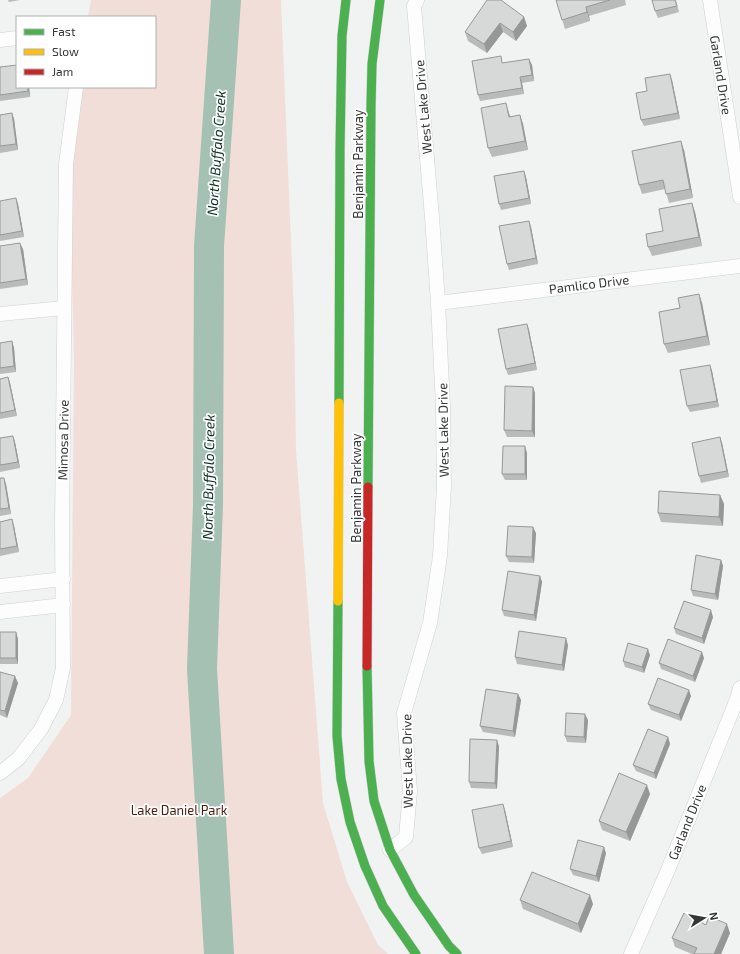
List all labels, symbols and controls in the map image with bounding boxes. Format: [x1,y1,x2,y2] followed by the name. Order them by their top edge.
[16,16,156,88] legend
[52,24,76,38] text: Fast
[707,34,735,116] street label: Garland Drive
[52,44,79,58] text: Slow
[411,59,435,155] street label: West Lake Drive
[52,64,73,78] text: Jam
[203,90,229,216] water label: North Buffalo Creek
[350,109,366,219] street label: Benjamin Parkway
[548,271,630,297] street label: Pamlico Drive
[434,383,452,477] street label: West Lake Drive
[54,399,72,481] street label: Mimosa Drive
[198,414,218,540] water label: North Buffalo Creek
[348,433,364,543] street label: Benjamin Parkway
[398,714,416,808] street label: West Lake Drive
[665,782,709,862] street label: Garland Drive
[131,802,228,818] park label: Lake Daniel Park
[684,898,724,938] north arrow
[707,911,721,921] text: N

